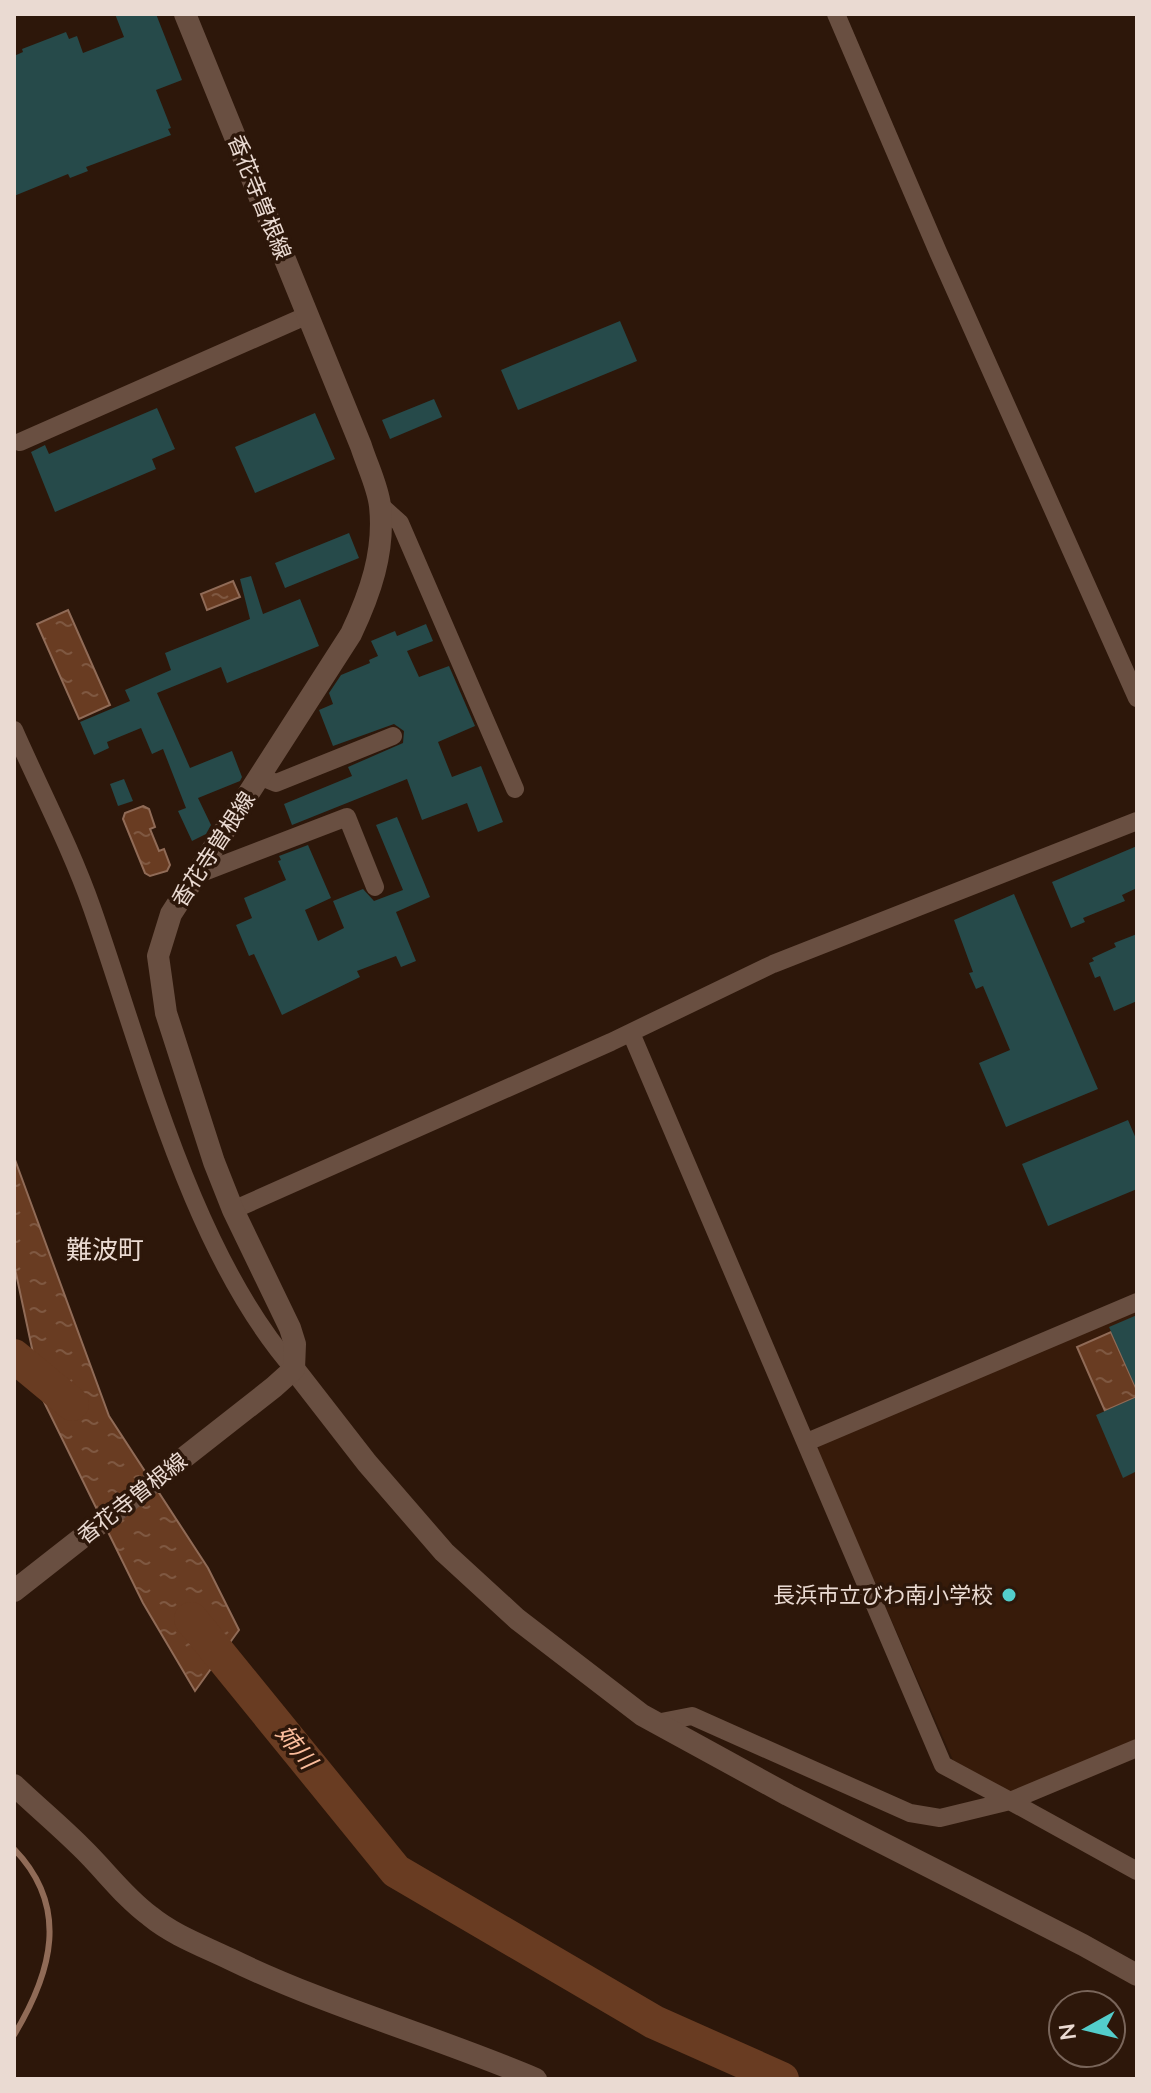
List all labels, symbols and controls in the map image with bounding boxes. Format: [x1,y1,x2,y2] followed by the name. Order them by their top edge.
[222,131,298,263] street label: 香花寺曽根線
[165,786,261,912] street label: 香花寺曽根線
[66,1233,144,1266] district label: 難波町
[71,1446,193,1550] street label: 香花寺曽根線
[773,1581,993,1609] place label: 長浜市立びわ南小学校
[1000,1586,1018,1604] marker: 長浜市立びわ南小学校
[270,1718,325,1777] water label: 姉川
[1047,1989,1127,2069] north arrow
[1052,2022,1082,2042] text: N

